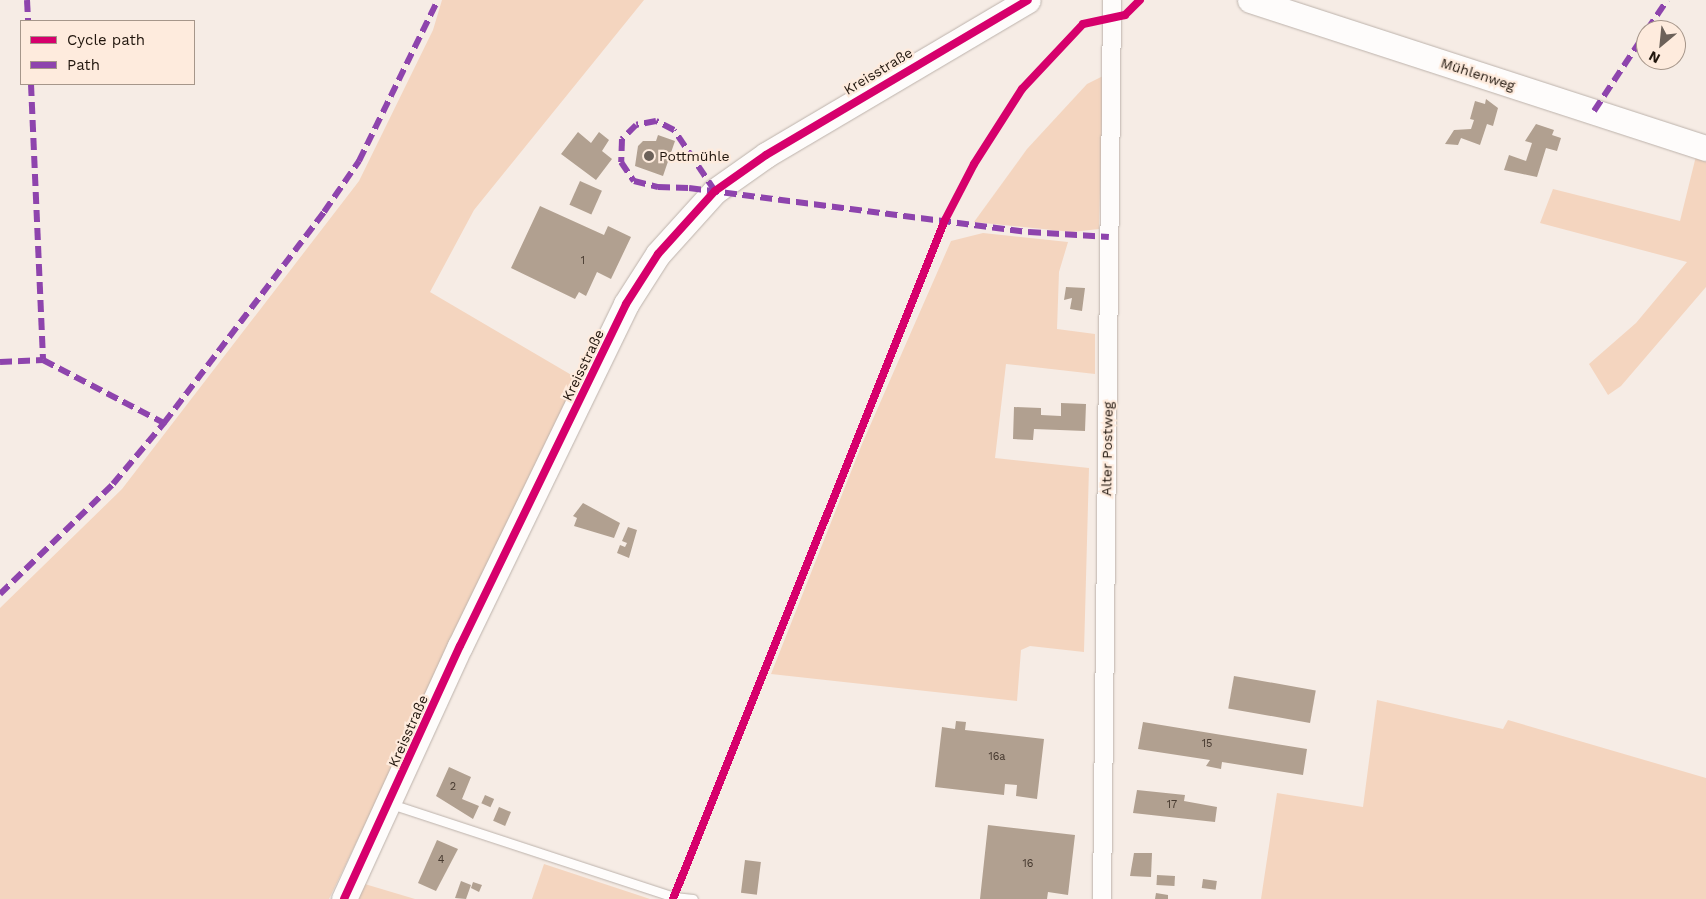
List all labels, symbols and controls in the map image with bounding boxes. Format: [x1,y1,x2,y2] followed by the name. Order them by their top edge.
[20,20,195,85] legend
[1636,20,1686,70] north arrow
[67,31,145,49] text: Cycle path
[841,44,915,98] street label: Kreisstraße
[1646,48,1663,67] text: N
[1439,54,1517,94] street label: Mühlenweg
[67,56,100,74] text: Path
[659,148,730,164] place label: Pottmühle
[643,150,655,162] marker: Pottmühle
[581,254,585,268] house number: 1
[559,327,607,403] street label: Kreisstraße
[1098,401,1116,497] street label: Alter Postweg
[385,692,431,770] street label: Kreisstraße
[1202,737,1212,751] house number: 15
[988,750,1006,764] house number: 16a
[450,780,456,794] house number: 2
[1167,798,1177,812] house number: 17
[438,853,444,867] house number: 4
[1023,857,1033,871] house number: 16

